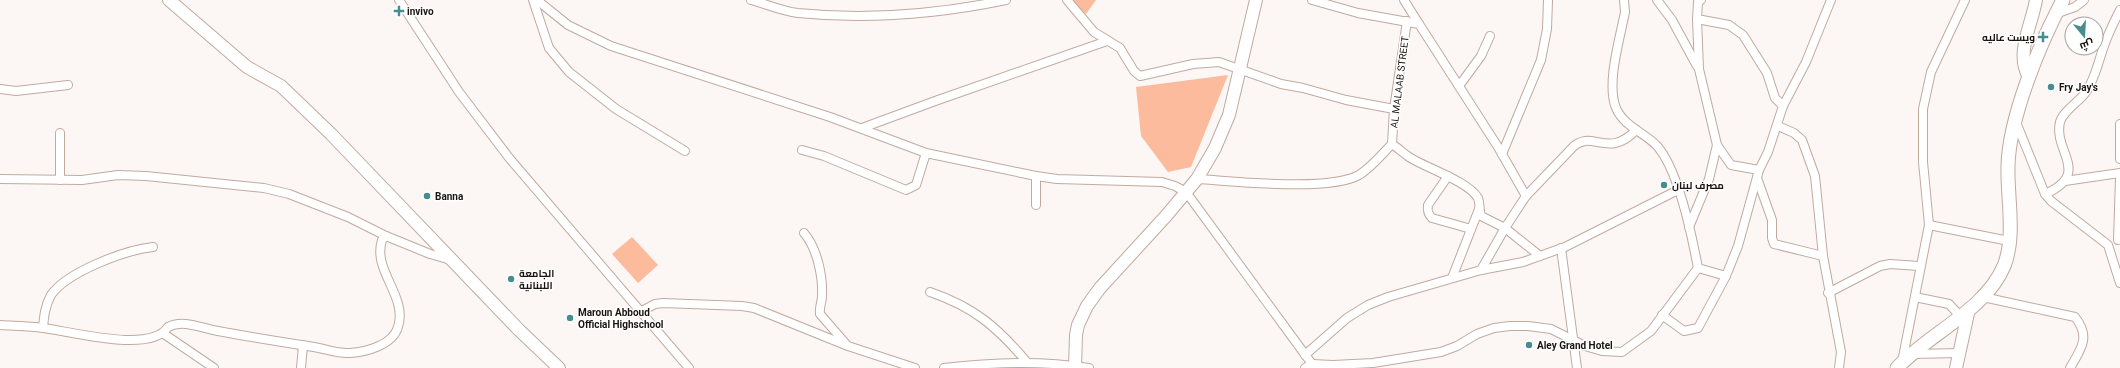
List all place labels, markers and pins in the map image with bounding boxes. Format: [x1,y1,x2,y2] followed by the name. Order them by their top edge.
[394,6,404,16] marker: invivo
[407,6,434,17] place label: invivo
[1982,32,2035,44] place label: ويست عاليه
[2038,32,2048,42] marker: ويست عاليه
[2046,82,2056,92] marker: Fry Jay's
[2059,82,2098,93] place label: Fry Jay's
[1659,180,1669,190] marker: مصرف لبنان
[1672,180,1724,192] place label: مصرف لبنان
[422,191,432,201] marker: Banna
[435,191,464,202] place label: Banna
[519,268,554,292] place label: الجامعة اللبنانية
[506,274,516,284] marker: الجامعة اللبنانية
[578,307,664,330] place label: Maroun Abboud Official Highschool
[565,313,575,323] marker: Maroun Abboud Official Highschool
[1524,340,1534,350] marker: Aley Grand Hotel
[1537,340,1613,351] place label: Aley Grand Hotel

